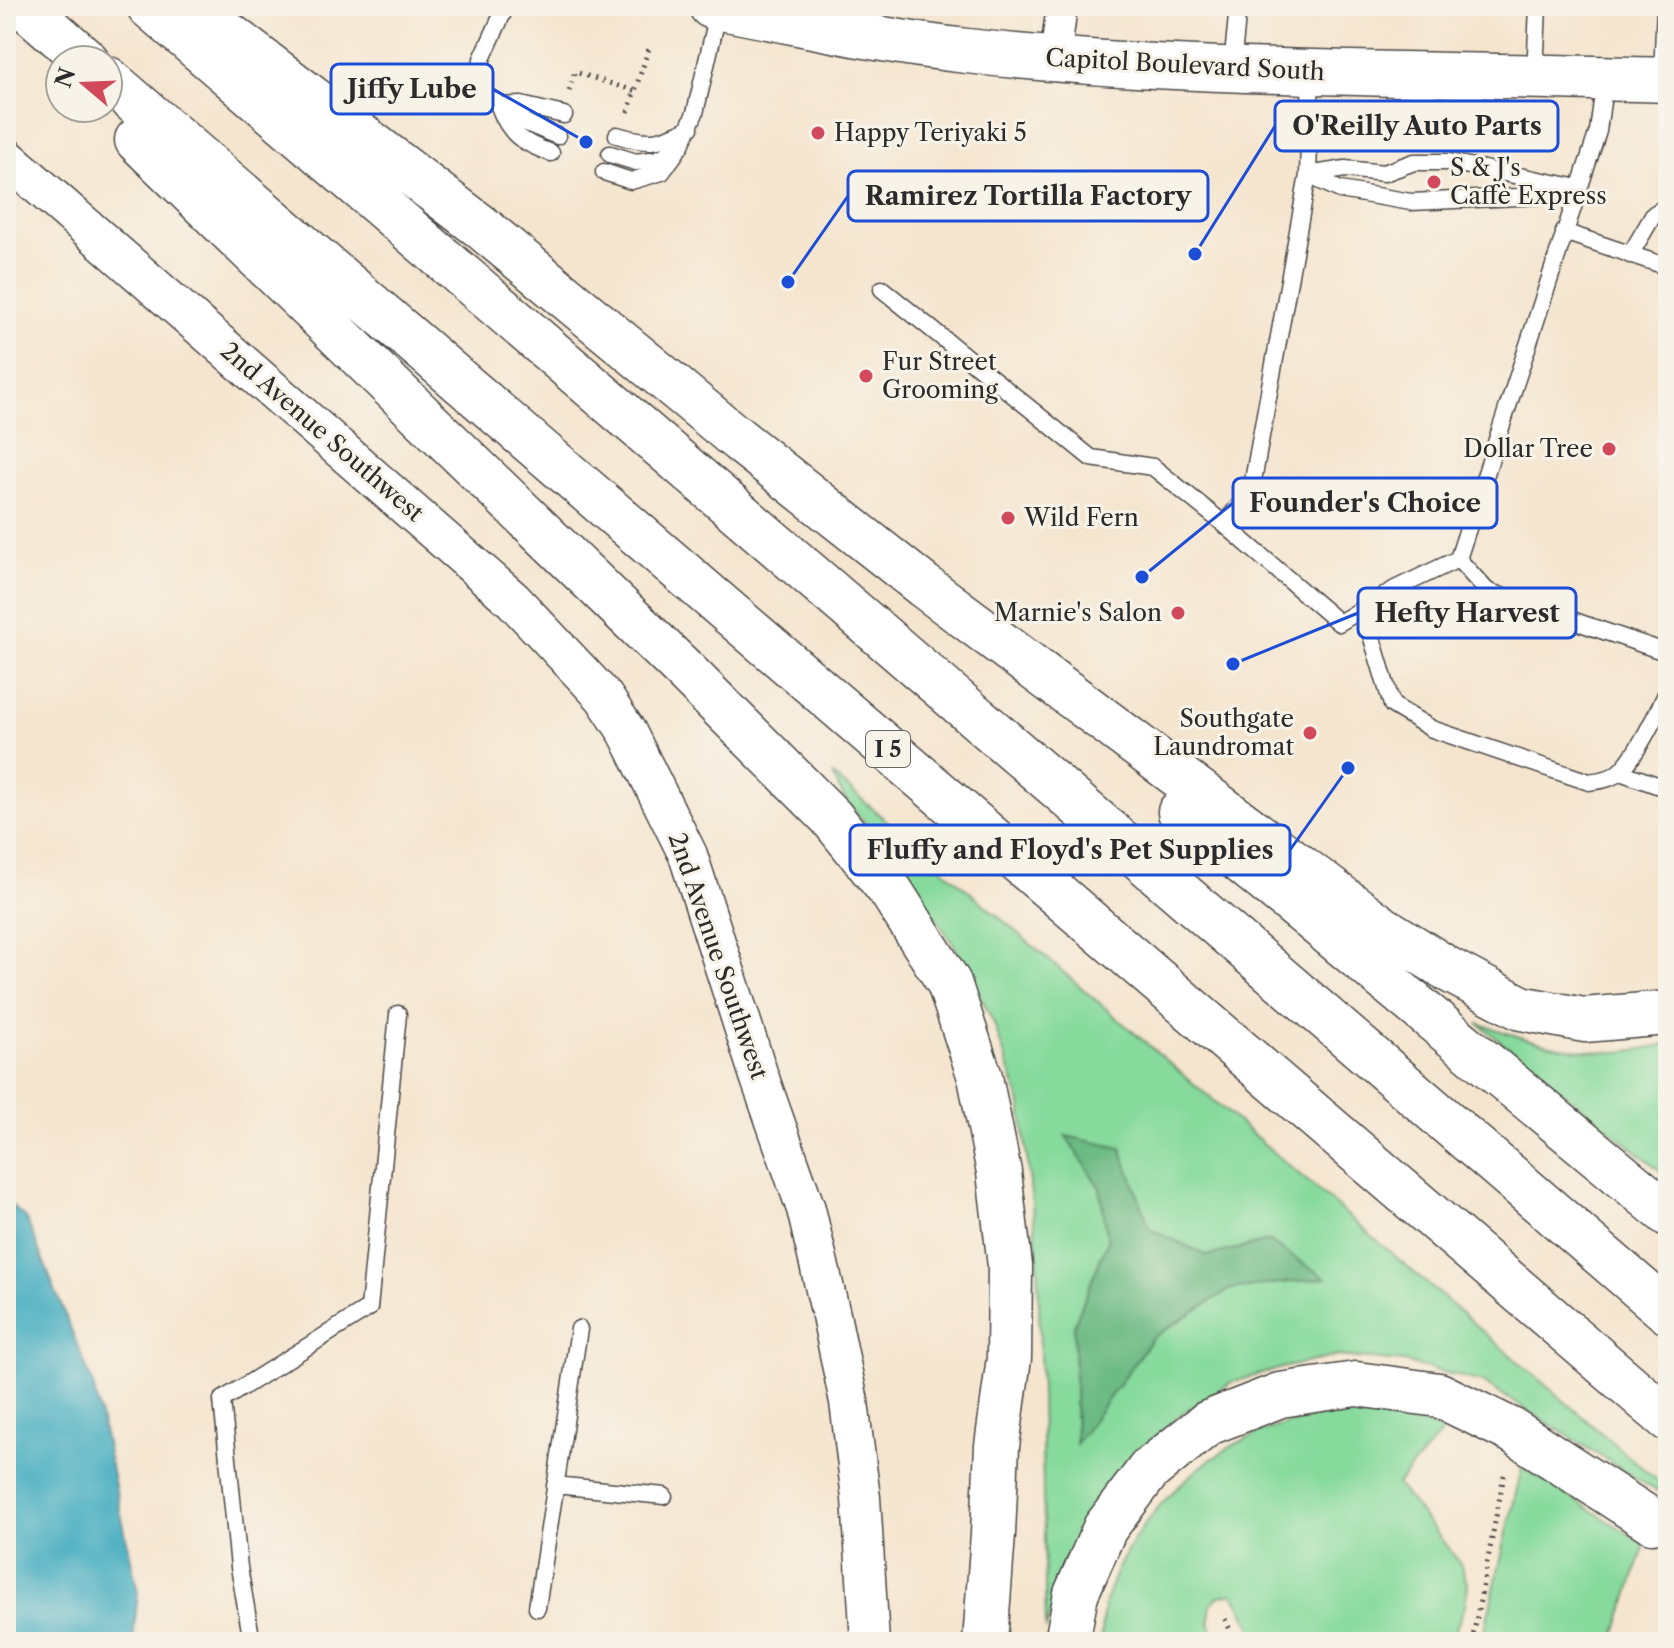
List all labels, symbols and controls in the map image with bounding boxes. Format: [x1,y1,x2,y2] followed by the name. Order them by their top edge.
[1045,43,1325,86] street label: Capitol Boulevard South
[44,44,124,124] north arrow
[50,64,81,91] text: N
[331,64,493,114] callout: Jiffy Lube
[343,73,477,105] text: Jiffy Lube
[1275,101,1558,151] callout: O'Reilly Auto Parts
[1292,110,1542,142] text: O'Reilly Auto Parts
[834,118,1027,147] place label: Happy Teriyaki 5
[809,124,827,142] marker: Happy Teriyaki 5
[1450,153,1607,210] place label: S & J's Caffè Express
[848,171,1208,221] callout: Ramirez Tortilla Factory
[1425,173,1443,191] marker: S & J's Caffè Express
[865,180,1192,212] text: Ramirez Tortilla Factory
[215,336,430,528] street label: 2nd Avenue Southwest
[882,347,998,404] place label: Fur Street Grooming
[857,367,875,385] marker: Fur Street Grooming
[1463,434,1593,463] place label: Dollar Tree
[1600,440,1618,458] marker: Dollar Tree
[1233,478,1497,528] callout: Founder's Choice
[1249,487,1481,519] text: Founder's Choice
[1023,503,1139,532] place label: Wild Fern
[999,509,1017,527] marker: Wild Fern
[1358,588,1576,638] callout: Hefty Harvest
[1374,597,1560,629] text: Hefty Harvest
[994,598,1162,627] place label: Marnie's Salon
[1169,604,1187,622] marker: Marnie's Salon
[1153,704,1295,761] place label: Southgate Laundromat
[1301,724,1319,742] marker: Southgate Laundromat
[866,731,910,767] road number: I 5
[850,825,1290,875] callout: Fluffy and Floyd's Pet Supplies
[663,829,774,1083] street label: 2nd Avenue Southwest
[866,834,1274,866] text: Fluffy and Floyd's Pet Supplies

